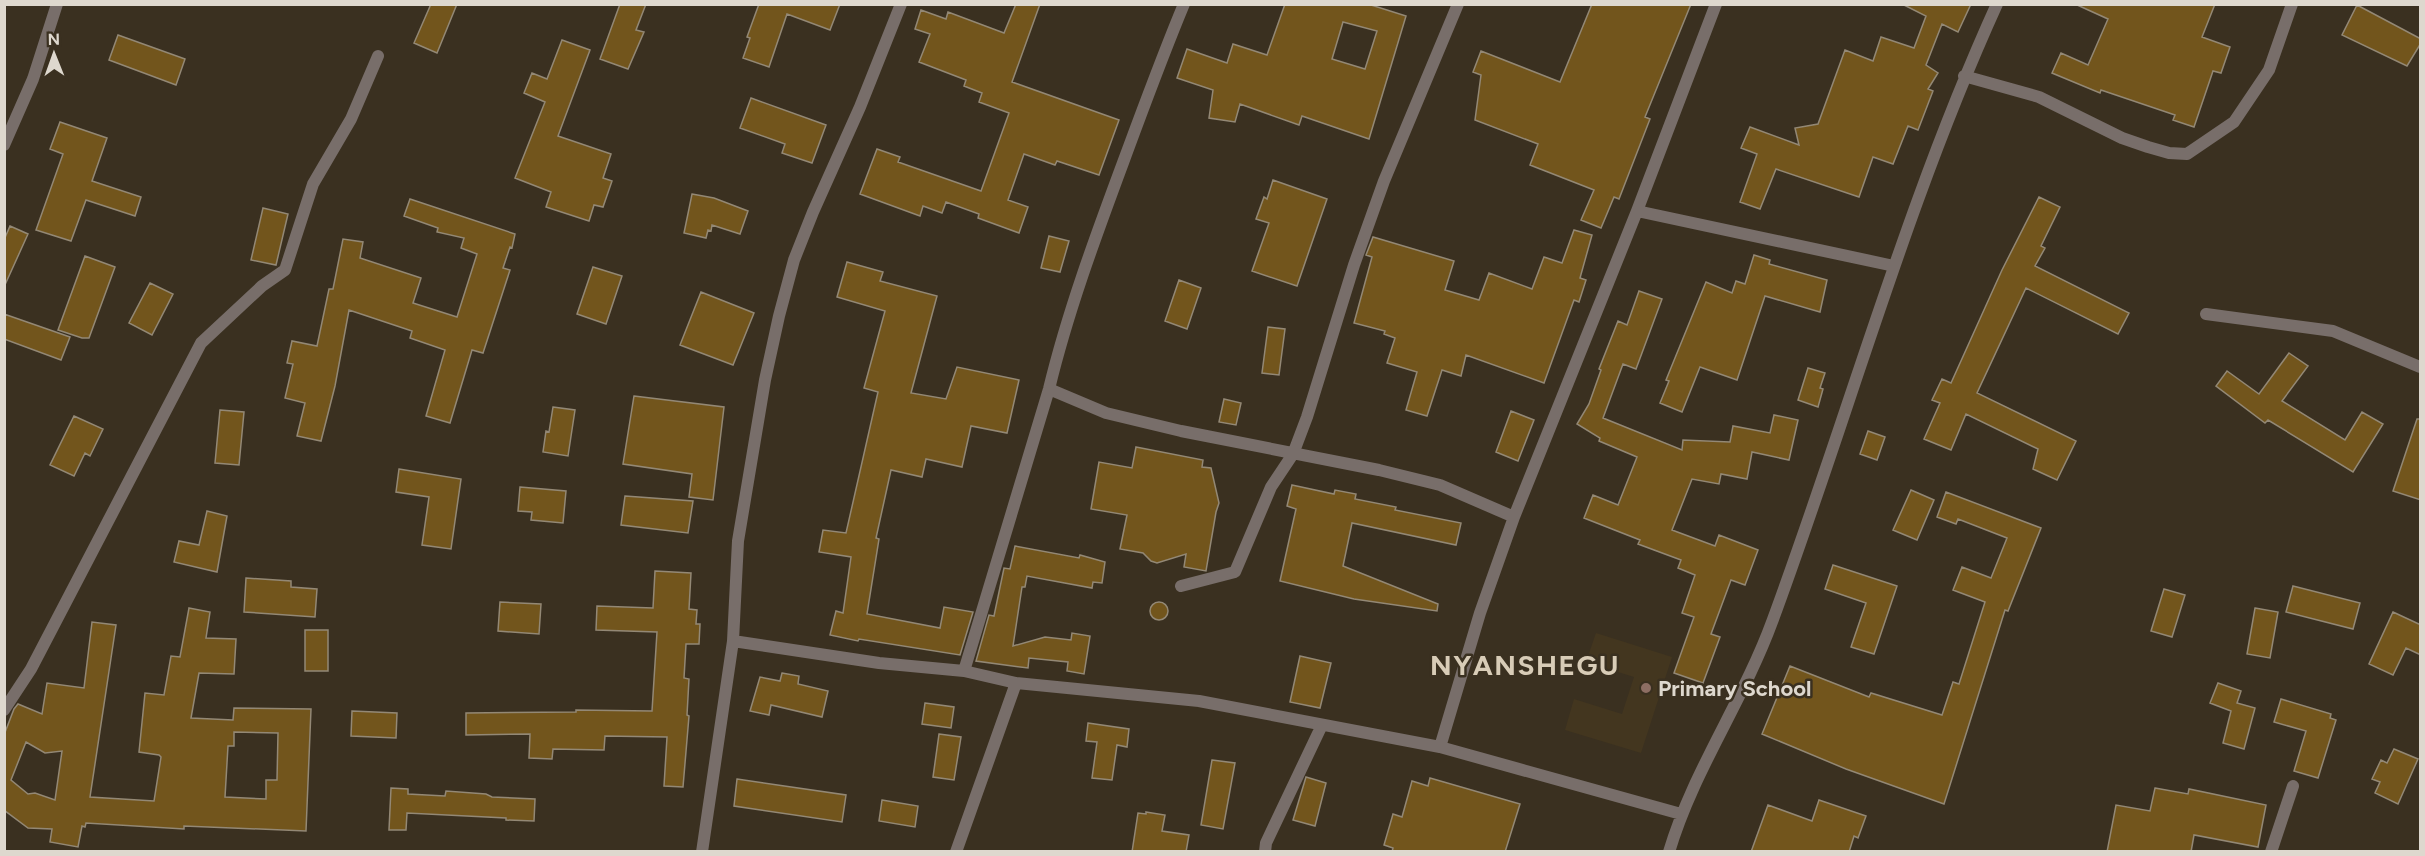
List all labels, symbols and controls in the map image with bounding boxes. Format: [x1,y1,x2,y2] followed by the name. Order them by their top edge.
[24,24,84,84] north arrow
[47,30,60,49] text: N
[1430,648,1620,682] district label: NYANSHEGU
[1658,675,1811,702] place label: Primary School
[1639,681,1653,695] marker: Primary School

